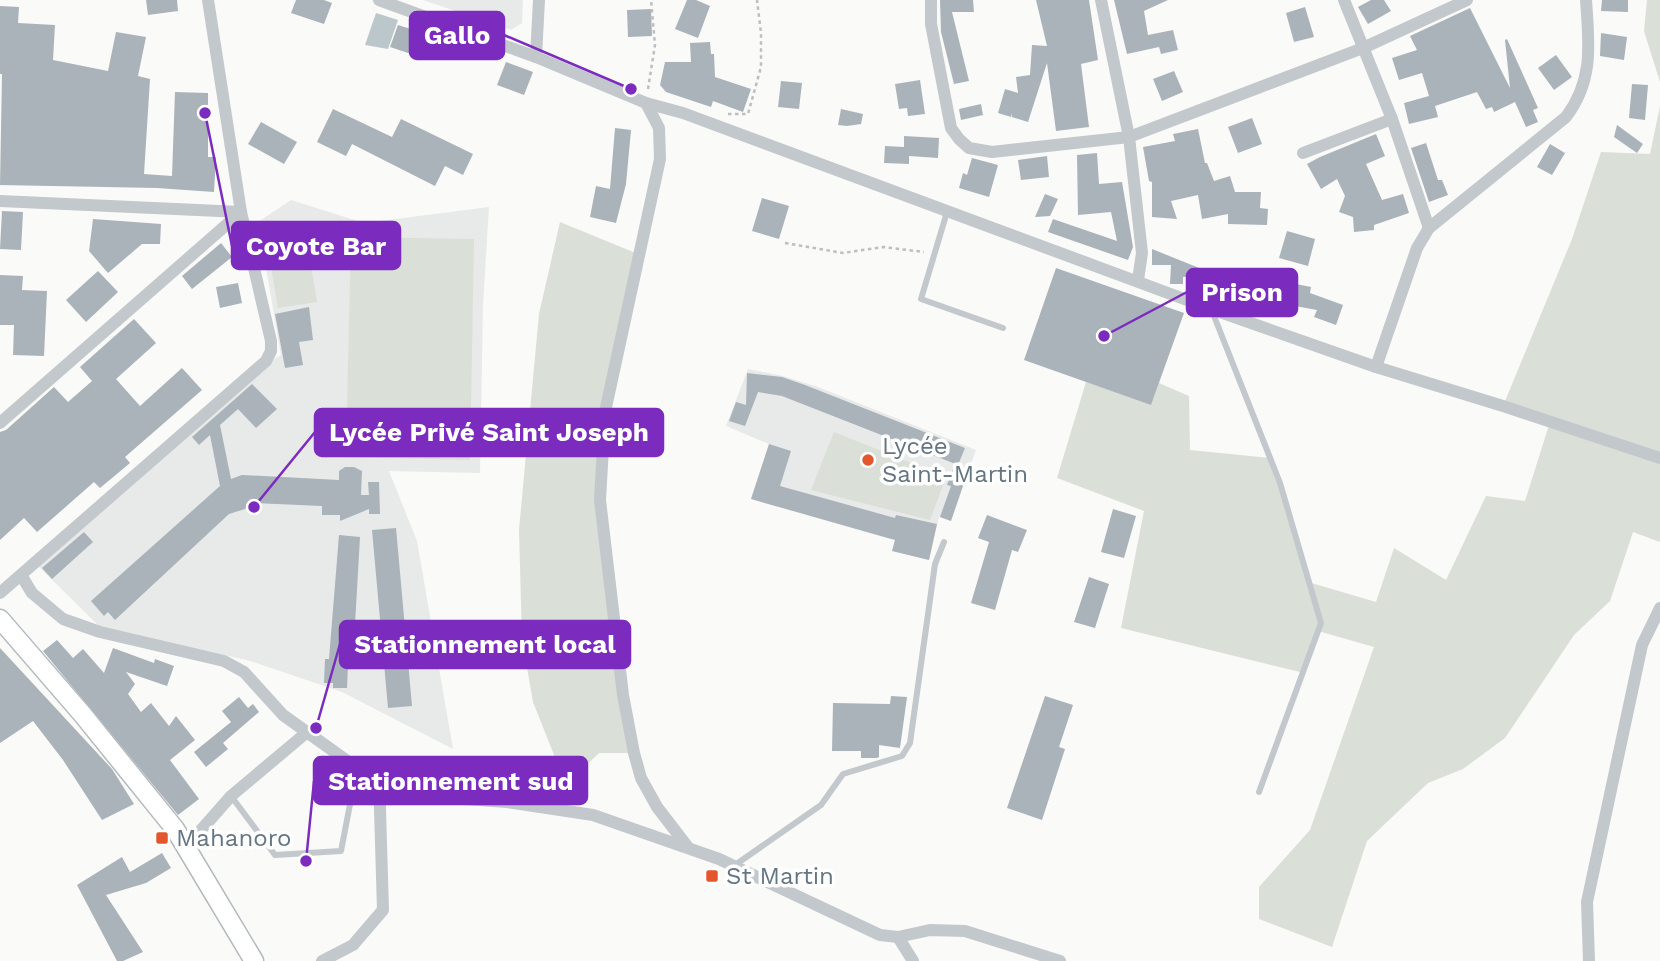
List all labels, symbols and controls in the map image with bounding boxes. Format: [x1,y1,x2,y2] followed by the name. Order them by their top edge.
[410,12,504,59] callout: Gallo
[424,20,490,50] text: Gallo
[232,222,400,269] callout: Coyote Bar
[246,231,387,261] text: Coyote Bar
[1187,269,1297,316] callout: Prison
[1201,277,1283,307] text: Prison
[315,409,663,456] callout: Lycée Privé Saint Joseph
[329,417,649,447] text: Lycée Privé Saint Joseph
[882,432,1028,488] place label: Lycée Saint-Martin
[860,452,876,468] marker: Lycée Saint-Martin
[340,621,630,668] callout: Stationnement local
[354,629,616,659] text: Stationnement local
[314,757,587,804] callout: Stationnement sud
[328,766,574,796] text: Stationnement sud
[176,824,291,852] place label: Mahanoro
[154,830,170,846] marker: Mahanoro
[726,862,834,890] place label: St Martin
[704,868,720,884] marker: St Martin

